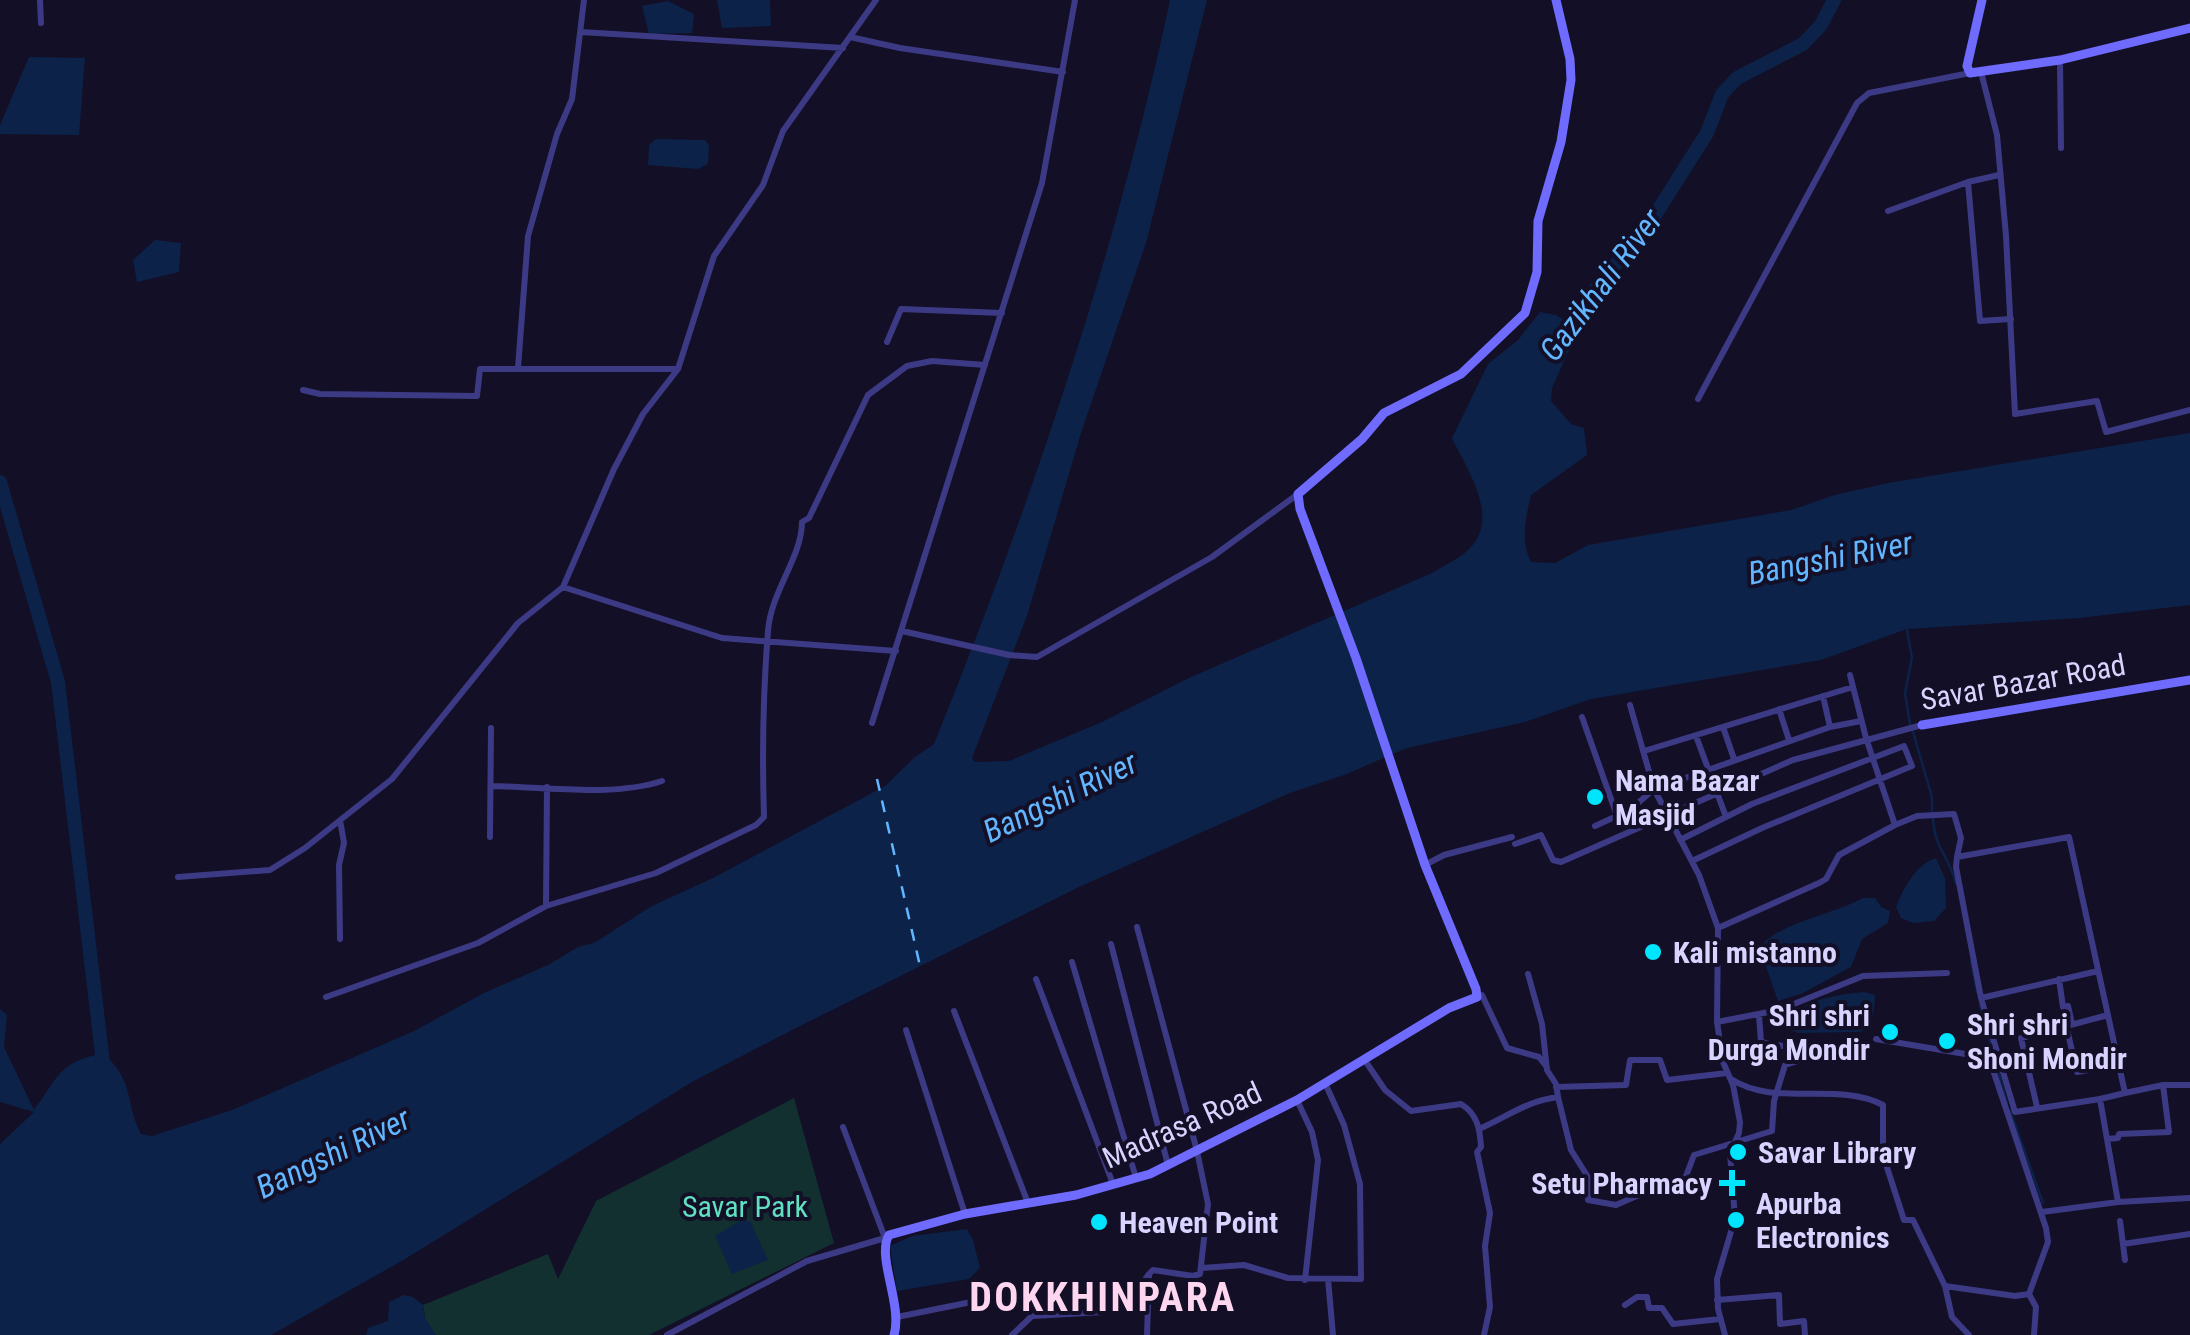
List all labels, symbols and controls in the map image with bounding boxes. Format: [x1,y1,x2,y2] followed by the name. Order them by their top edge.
[1532,200,1671,368] water label: Gazikhali River
[1745,523,1917,593] water label: Bangshi River
[1918,647,2128,717] street label: Savar Bazar Road
[977,743,1144,851] water label: Bangshi River
[1615,763,1759,832] place label: Nama Bazar Masjid
[1584,786,1606,808] marker: Nama Bazar Masjid
[1673,935,1837,970] place label: Kali mistanno
[1642,941,1664,963] marker: Kali mistanno
[1708,998,1870,1067] place label: Shri shri Durga Mondir
[1967,1007,2127,1076] place label: Shri shri Shoni Mondir
[1879,1021,1901,1043] marker: Shri shri Durga Mondir
[1936,1030,1958,1052] marker: Shri shri Shoni Mondir
[1097,1074,1267,1176] street label: Madrasa Road
[250,1099,417,1207] water label: Bangshi River
[1758,1135,1917,1170] place label: Savar Library
[1727,1141,1749,1163] marker: Savar Library
[1531,1166,1713,1201] place label: Setu Pharmacy
[1721,1172,1743,1194] marker: Setu Pharmacy
[1756,1186,1890,1255] place label: Apurba Electronics
[682,1189,809,1224] park label: Savar Park
[1119,1205,1278,1240] place label: Heaven Point
[1725,1209,1747,1231] marker: Apurba Electronics
[1088,1211,1110,1233] marker: Heaven Point
[969,1274,1237,1321] district label: DOKKHINPARA

